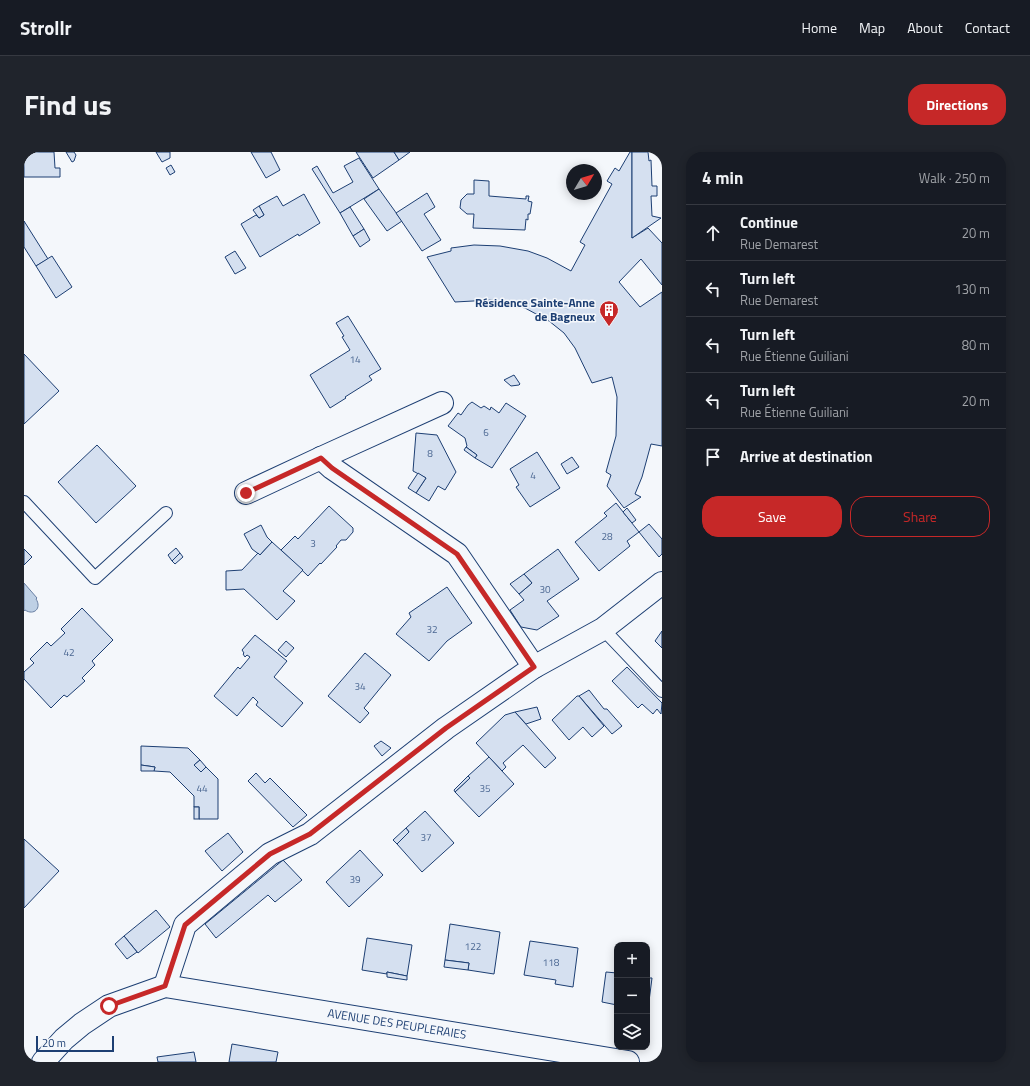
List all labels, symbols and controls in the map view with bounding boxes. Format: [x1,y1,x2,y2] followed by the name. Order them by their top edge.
[20,13,72,42] text: Strollr
[802,17,837,38] text: Home
[859,17,885,38] text: Map
[907,17,943,38] text: About
[965,17,1010,38] text: Contact
[24,83,112,126] text: Find us
[908,84,1006,125] button: Directions
[566,164,602,200] north arrow
[702,165,743,191] text: 4 min
[919,168,990,188] text: Walk · 250 m
[740,211,798,234] text: Continue
[702,222,724,244] icon: ahead
[962,223,990,243] text: 20 m
[740,234,818,254] text: Rue Demarest
[740,267,795,290] text: Turn left
[702,278,724,300] icon: left
[954,279,990,299] text: 130 m
[740,290,818,310] text: Rue Demarest
[475,293,595,326] place label: Résidence Sainte-Anne de Bagneux
[598,299,620,327] building icon: Résidence Sainte-Anne de Bagneux
[740,323,795,346] text: Turn left
[702,334,724,356] icon: left
[962,335,990,355] text: 80 m
[740,346,849,366] text: Rue Étienne Guiliani
[349,352,361,367] house number: 14
[740,379,795,402] text: Turn left
[702,390,724,412] icon: left
[962,391,990,411] text: 20 m
[740,402,849,422] text: Rue Étienne Guiliani
[483,425,489,440] house number: 6
[740,445,873,468] text: Arrive at destination
[427,446,433,461] house number: 8
[702,446,724,468] icon: arrive
[530,468,536,483] house number: 4
[237,484,255,502] route end
[702,496,842,537] button: Save
[850,496,990,537] button: Share
[601,529,613,544] house number: 28
[310,536,316,551] house number: 3
[539,582,551,597] house number: 30
[426,622,438,637] house number: 32
[63,645,75,660] house number: 42
[354,679,366,694] house number: 34
[196,781,208,796] house number: 44
[479,781,491,796] house number: 35
[420,830,432,845] house number: 37
[349,872,361,887] house number: 39
[465,939,481,954] house number: 122
[614,942,650,1050] map controls
[614,942,650,978] button: +
[543,955,560,970] house number: 118
[614,978,650,1014] button: −
[100,997,118,1015] route start
[326,1003,468,1044] street label: AVENUE DES PEUPLERAIES
[614,1014,650,1050] button: layers
[36,1034,114,1053] scale bar
[42,1035,66,1051] text: 20 m

